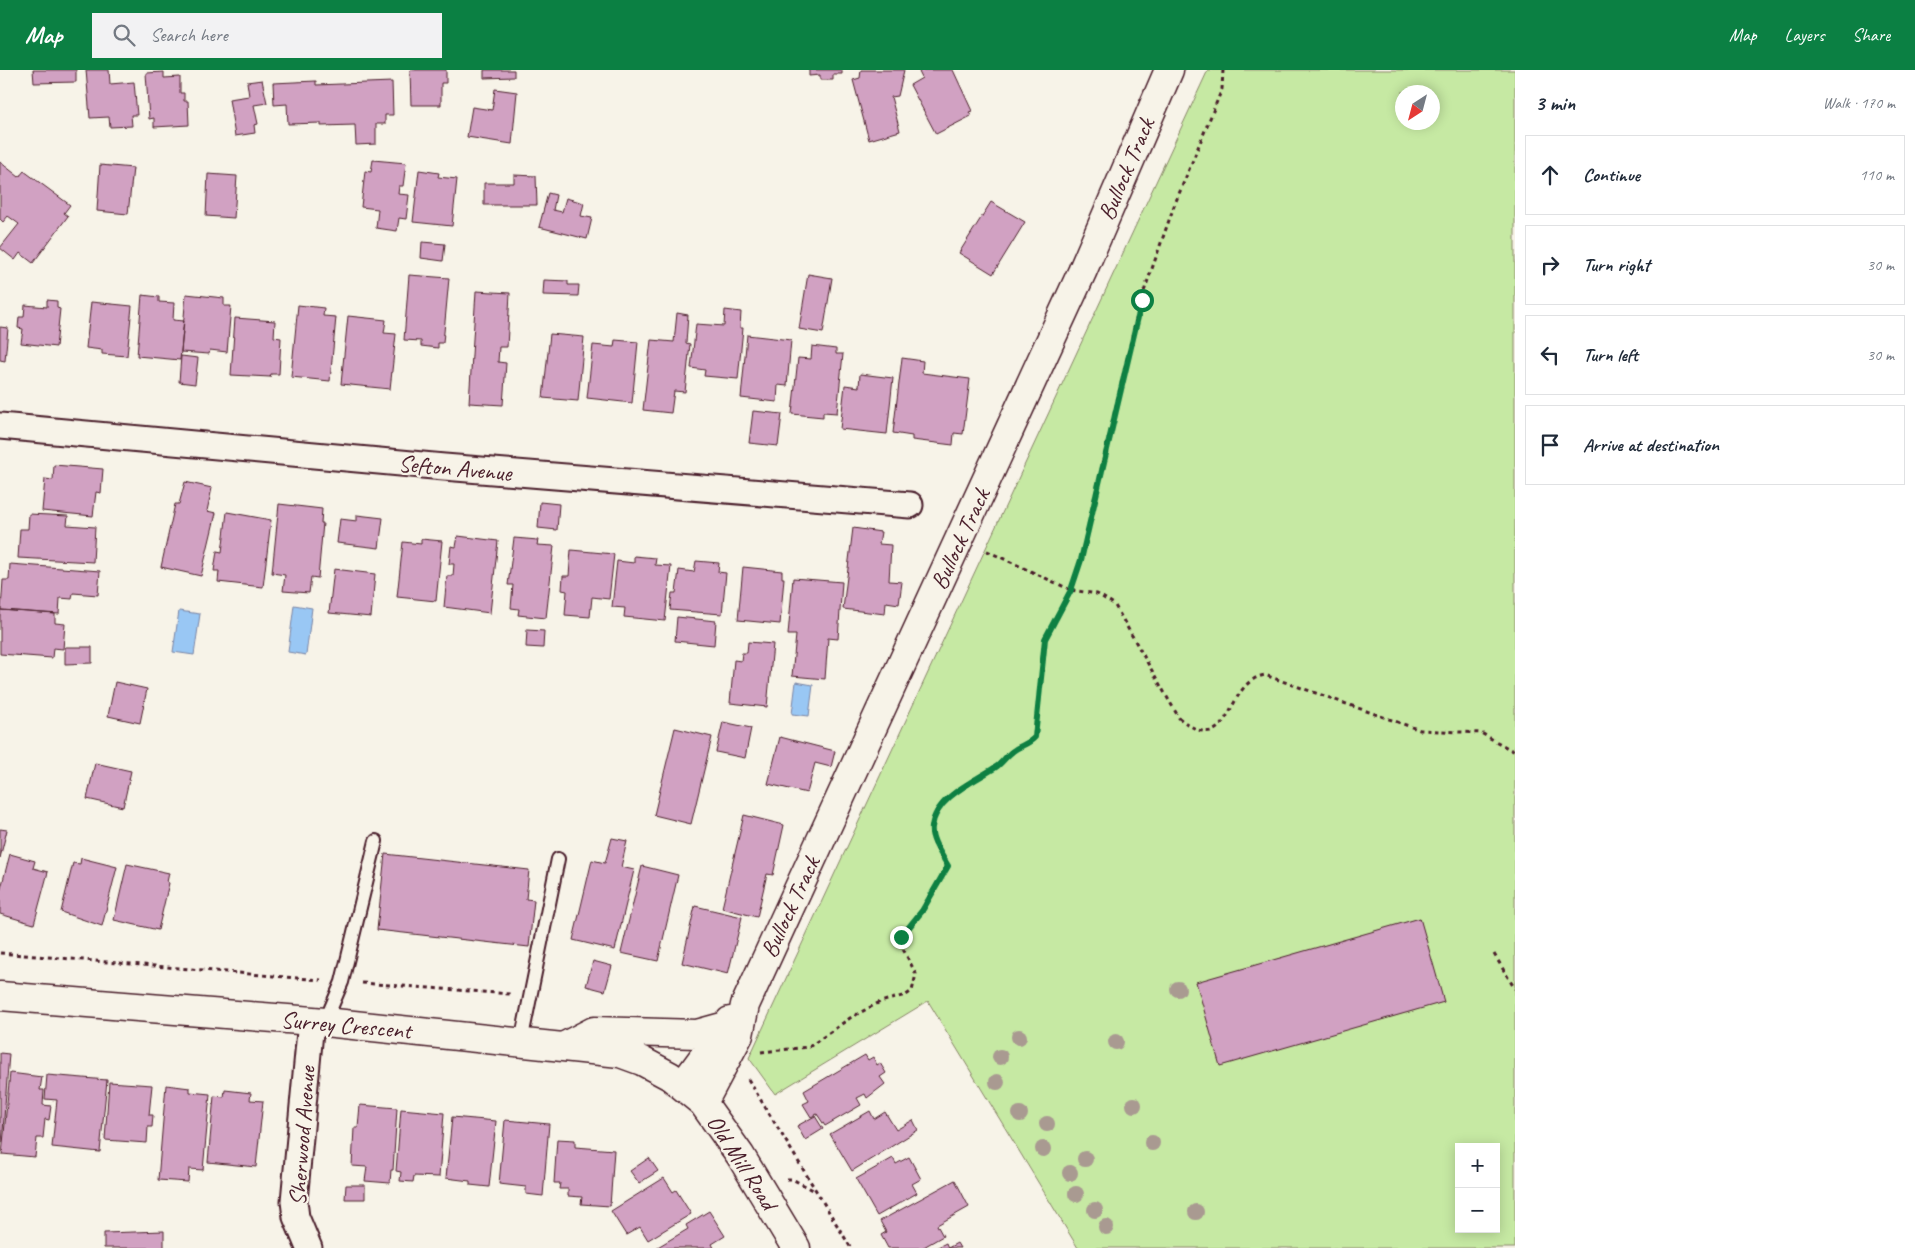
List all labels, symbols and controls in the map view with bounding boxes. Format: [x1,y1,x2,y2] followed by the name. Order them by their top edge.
[92,13,442,58] search box
[25,20,62,50] text: Map
[110,21,138,49] icon: search
[150,23,228,47] text: Search here
[1729,24,1757,46] text: Map
[1785,24,1824,46] text: Layers
[1852,24,1890,46] text: Share
[1395,85,1440,130] north arrow
[1535,90,1575,116] text: 3 min
[1823,93,1895,113] text: Walk · 170 m
[1091,112,1162,224] street label: Bullock Track
[1536,161,1564,189] icon: ahead
[1583,163,1640,187] text: Continue
[1860,165,1894,185] text: 110 m
[1536,251,1564,279] icon: right
[1583,253,1650,277] text: Turn right
[1867,255,1894,275] text: 30 m
[1131,289,1154,312] route start
[1536,341,1564,369] icon: left
[1583,343,1638,367] text: Turn left
[1867,345,1894,365] text: 30 m
[1536,431,1564,459] icon: arrive
[1583,433,1719,457] text: Arrive at destination
[397,448,515,488] street label: Sefton Avenue
[924,482,997,594] street label: Bullock Track
[754,850,827,962] street label: Bullock Track
[890,926,913,949] route end
[280,1004,414,1046] street label: Surrey Crescent
[282,1063,322,1207] street label: Sherwood Avenue
[700,1109,786,1218] street label: Old Mill Road
[1455,1143,1500,1233] map controls
[1455,1143,1500,1188] button: +
[1455,1188,1500,1233] button: −

